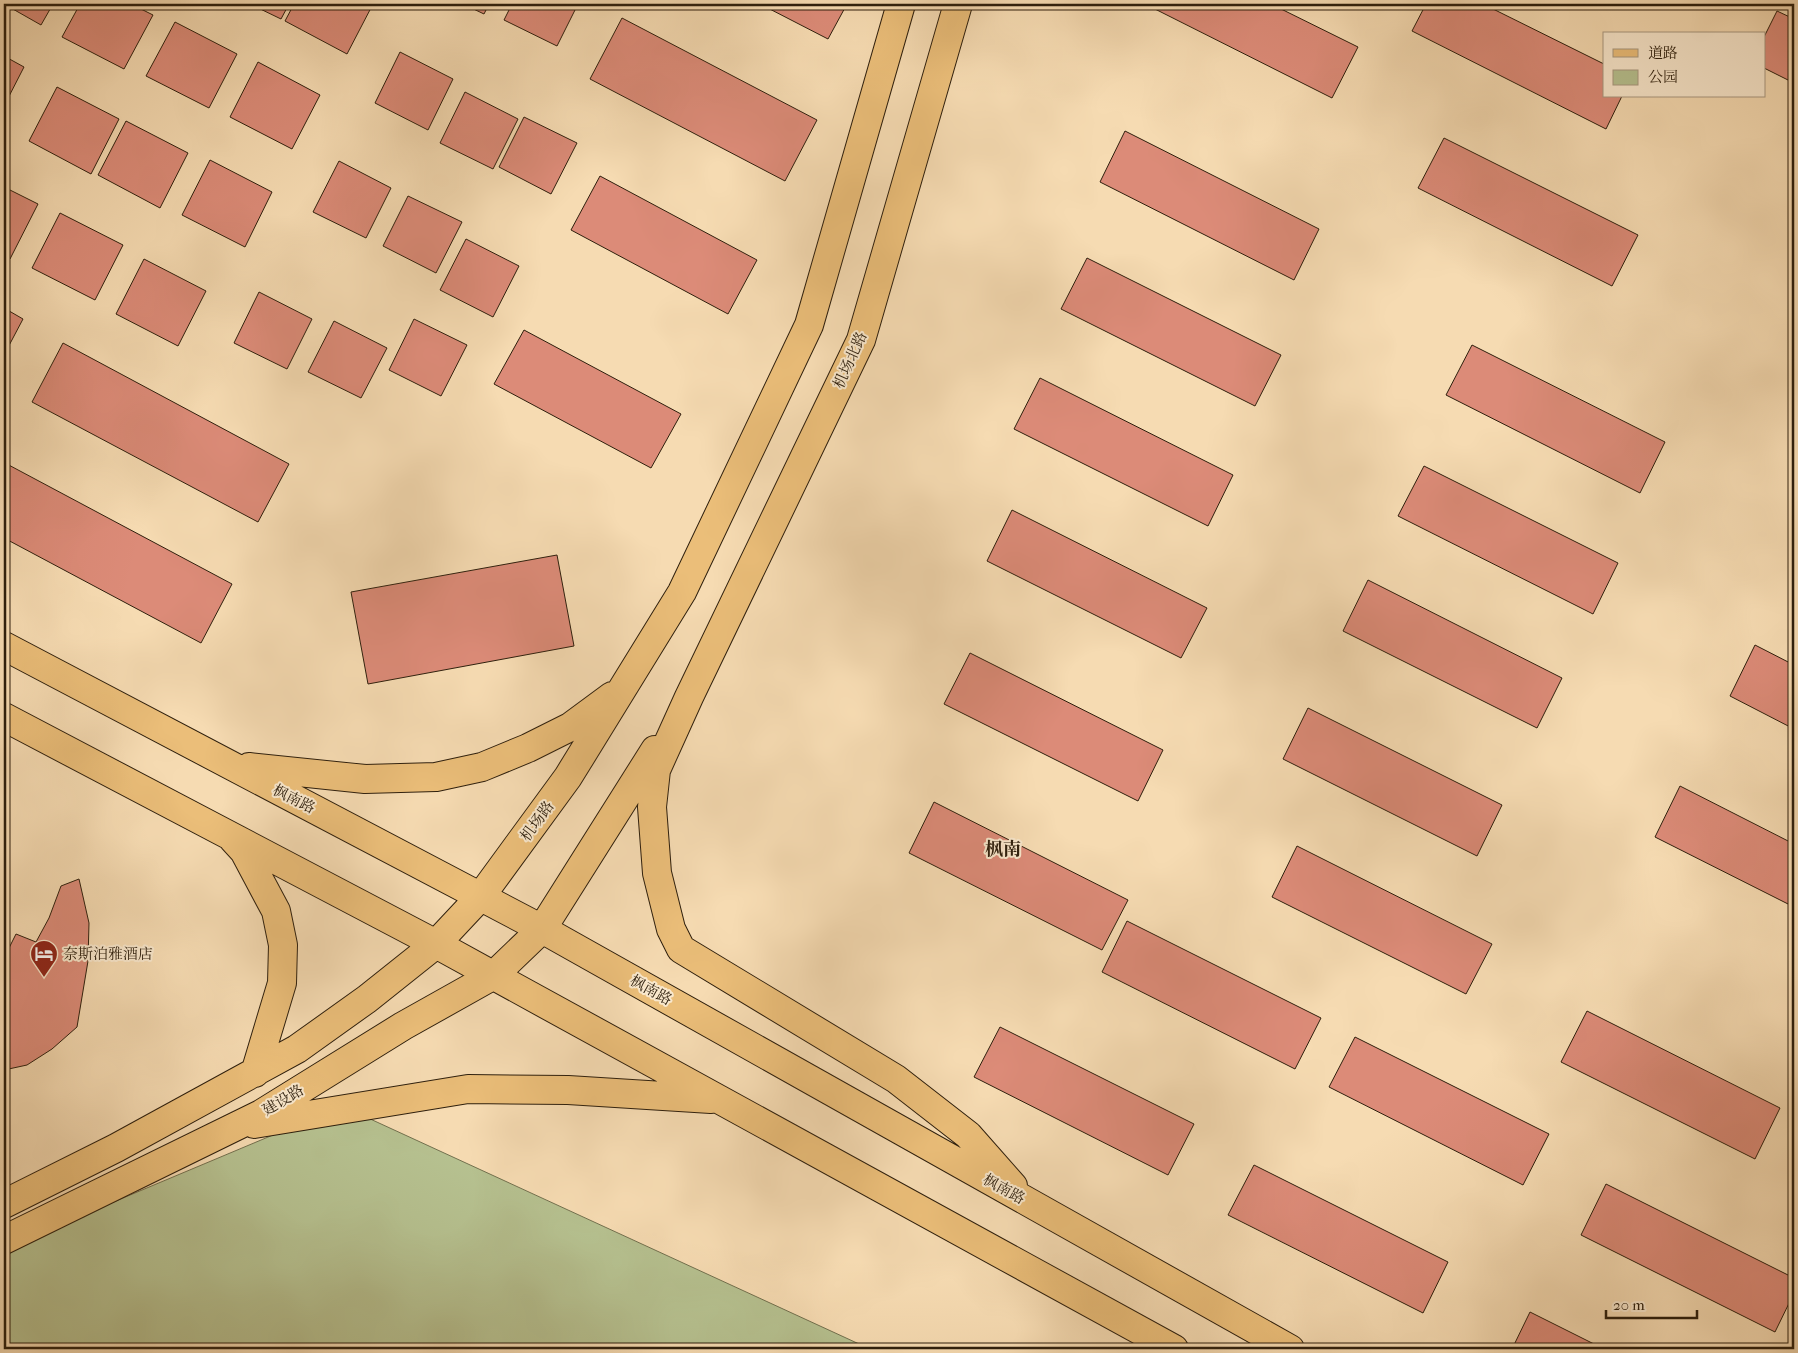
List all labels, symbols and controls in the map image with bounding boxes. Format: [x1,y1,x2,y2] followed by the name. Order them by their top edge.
[1603,32,1766,98] legend
[1648,44,1678,62] text: 道路
[1648,68,1678,86] text: 公园
[830,329,870,391] street label: 机场北路
[270,781,318,817] street label: 枫南路
[516,798,558,844] street label: 机场路
[985,839,1021,860] district label: 枫南
[29,939,59,978] hotel icon: 奈斯泊雅酒店
[63,945,153,963] place label: 奈斯泊雅酒店
[627,971,675,1009] street label: 枫南路
[259,1081,307,1119] street label: 建设路
[980,1170,1028,1208] street label: 枫南路
[1606,1288,1697,1320] scale bar
[1613,1296,1645,1314] text: 20 m

